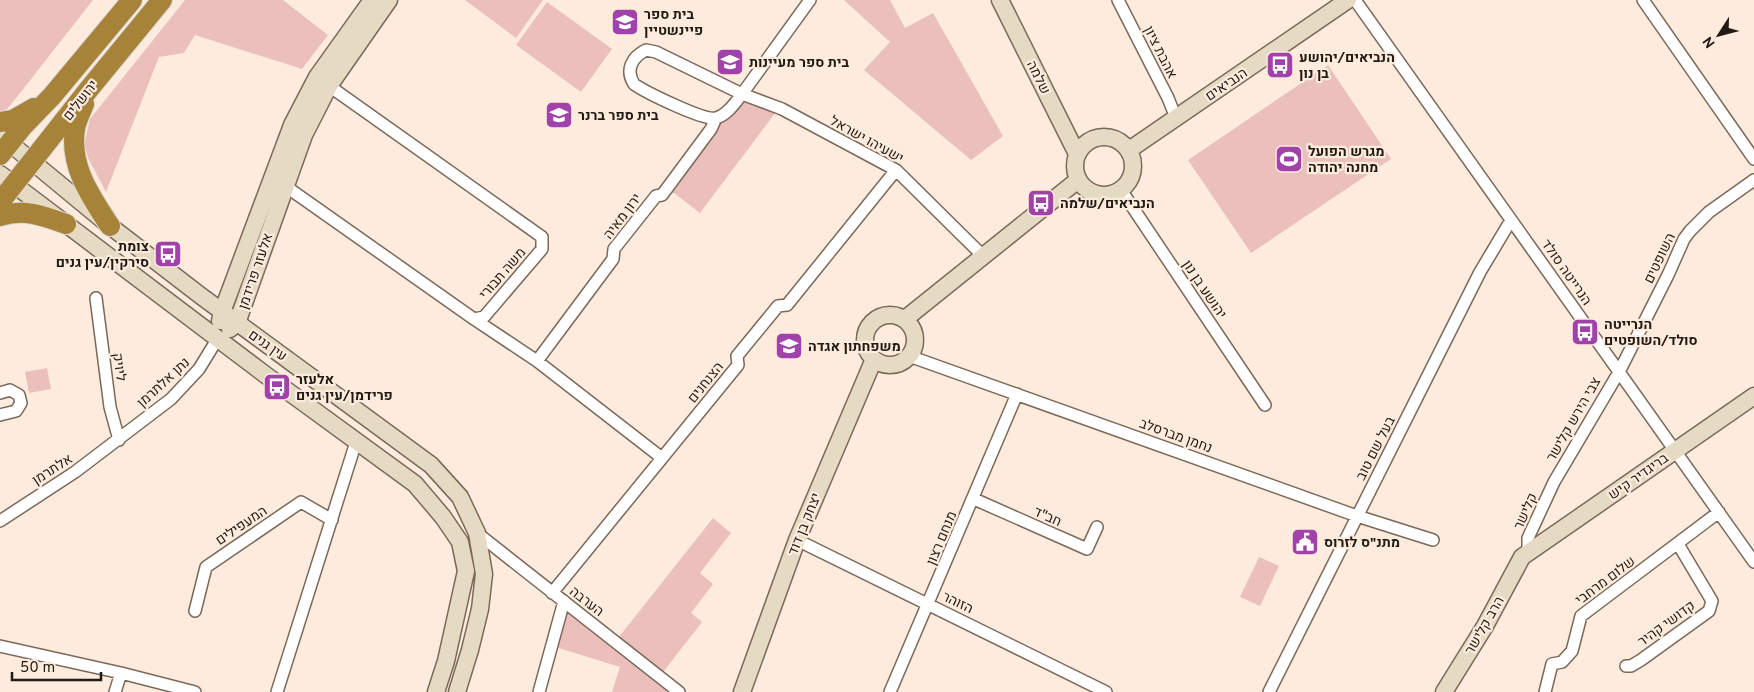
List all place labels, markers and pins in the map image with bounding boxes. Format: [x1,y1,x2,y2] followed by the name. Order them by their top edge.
[610,7,640,37] school or university icon: בית ספר פיינשטיין
[644,7,703,40] place label: בית ספר פיינשטיין
[715,47,745,77] school or university icon: בית ספר מעיינות
[1265,50,1295,80] bus stop icon: הנביאים/יהושע בן נון
[1299,50,1395,83] place label: הנביאים/יהושע בן נון
[749,55,850,72] place label: בית ספר מעיינות
[544,100,574,130] school or university icon: בית ספר ברנר
[578,108,659,125] place label: בית ספר ברנר
[1274,144,1304,174] sports icon: מגרש הפועל מחנה יהודה
[1308,144,1385,177] place label: מגרש הפועל מחנה יהודה
[1026,188,1056,218] bus stop icon: הנביאים/שלמה
[1060,196,1155,213] place label: הנביאים/שלמה
[56,239,149,272] place label: צומת סירקין/עין גנים
[153,239,183,269] bus stop icon: צומת סירקין/עין גנים
[1570,317,1600,347] bus stop icon: הנרייטה סולד/השופטים
[1604,317,1698,350] place label: הנרייטה סולד/השופטים
[774,331,804,361] school or university icon: משפחתון אגדה
[808,339,901,356] place label: משפחתון אגדה
[262,372,292,402] bus stop icon: אלעזר פרידמן/עין גנים
[296,372,393,405] place label: אלעזר פרידמן/עין גנים
[1290,527,1320,557] public building icon: מתנ"ס לזרוס
[1324,535,1400,552] place label: מתנ"ס לזרוס

